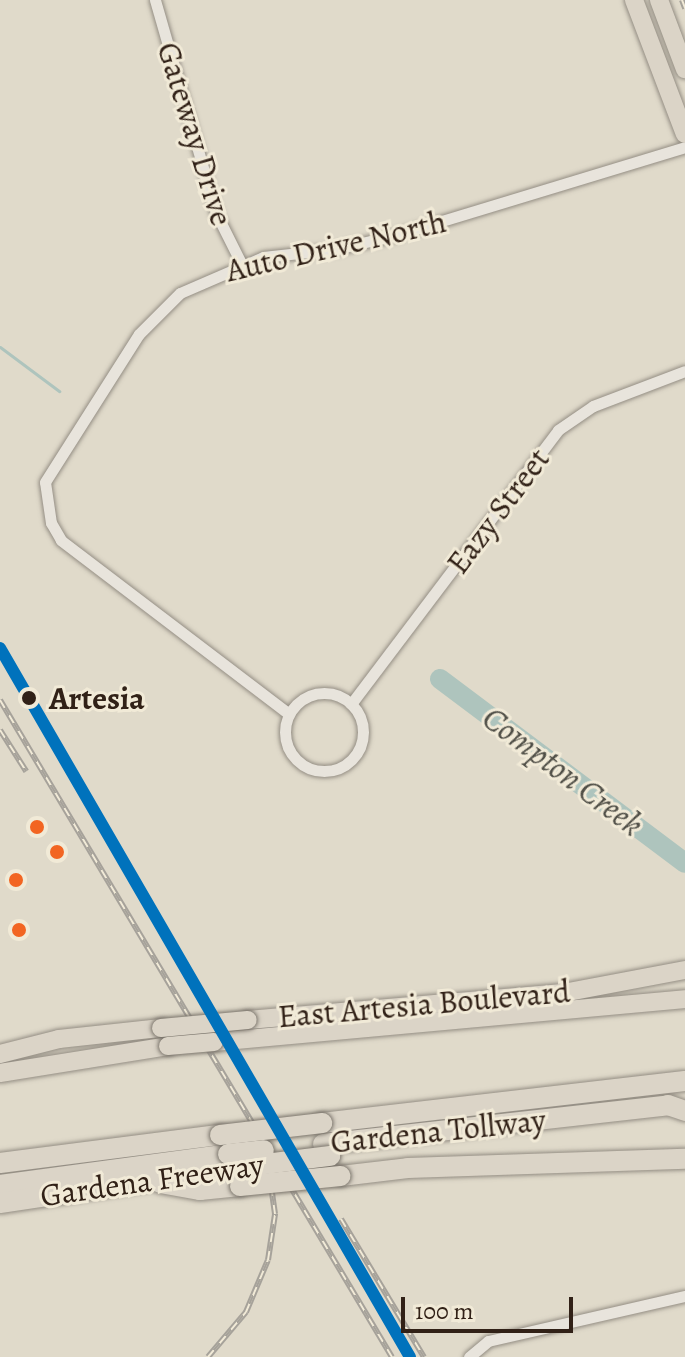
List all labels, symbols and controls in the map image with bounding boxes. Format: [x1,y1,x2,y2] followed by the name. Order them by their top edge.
[149,38,241,230] street label: Gateway Drive
[222,202,450,290] street label: Auto Drive North
[438,441,558,581] street label: Eazy Street
[49,679,145,717] place label: Artesia
[16,685,42,711] marker: Artesia
[474,697,652,845] water label: Compton Creek
[29,819,45,835] unlabelled marker
[49,844,65,860] unlabelled marker
[8,872,24,888] unlabelled marker
[11,922,27,938] unlabelled marker
[276,972,572,1036] street label: East Artesia Boulevard
[329,1101,547,1161] street label: Gardena Tollway
[38,1145,266,1215] street label: Gardena Freeway
[405,1281,577,1331] scale bar
[415,1295,474,1327] text: 100 m

